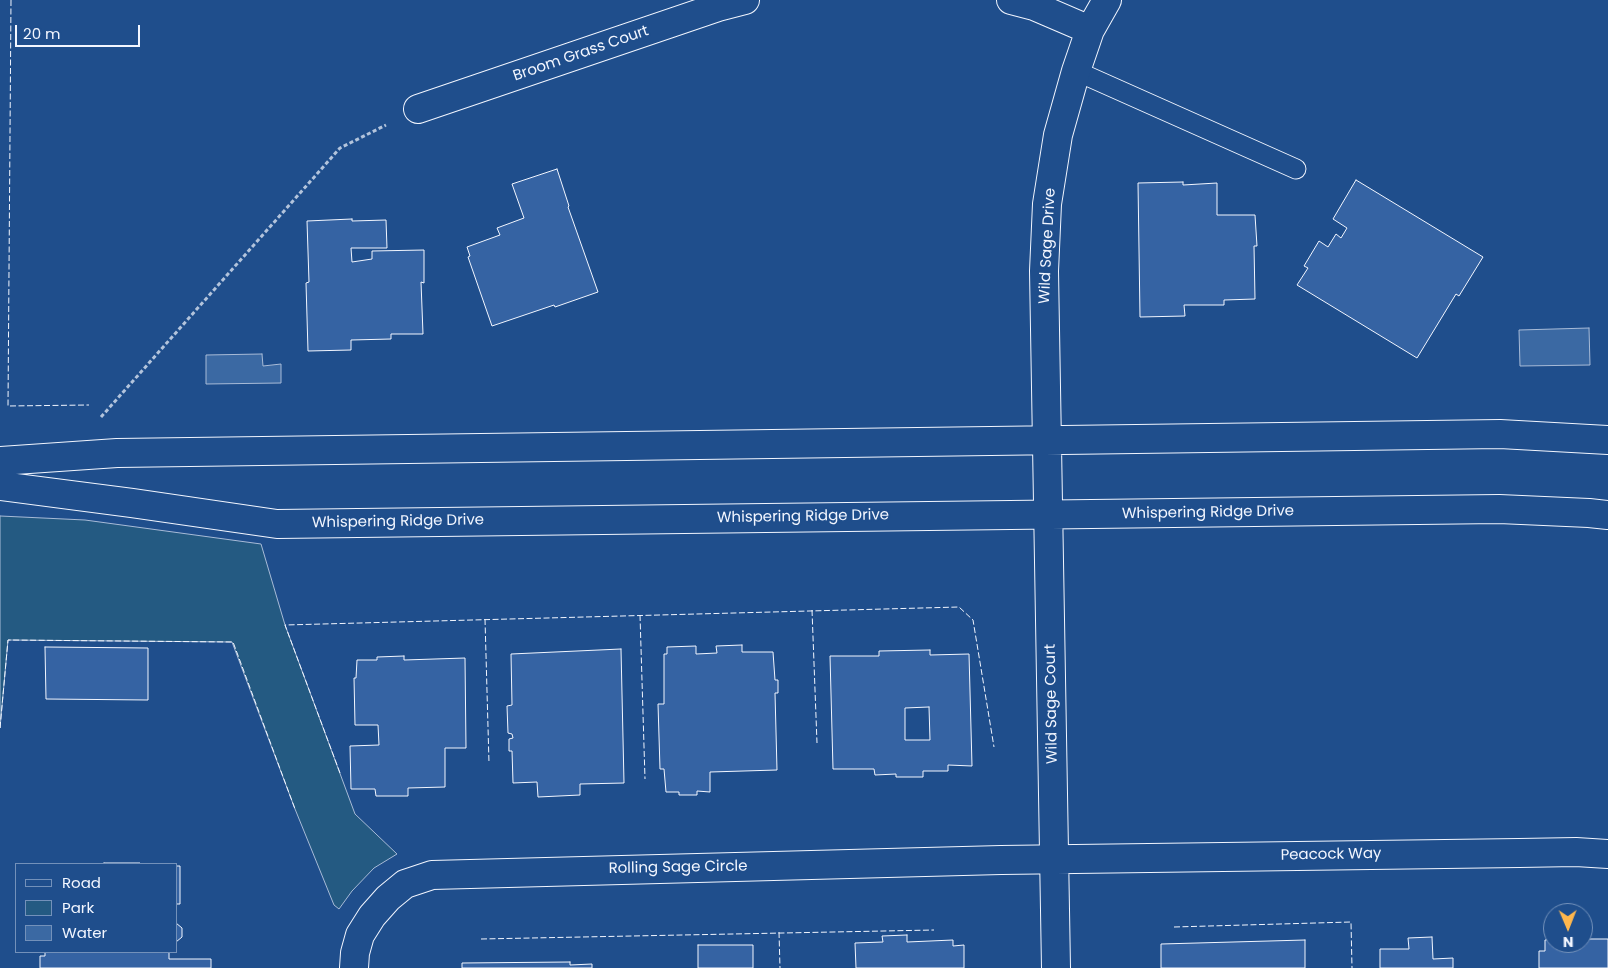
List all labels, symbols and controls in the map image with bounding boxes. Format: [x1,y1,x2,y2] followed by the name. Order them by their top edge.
[18,15,142,47] scale bar
[511,22,651,86] street label: Broom Grass Court
[23,23,61,44] text: 20 m
[1036,188,1060,304] street label: Wild Sage Drive
[1122,502,1294,524] street label: Whispering Ridge Drive
[717,506,889,528] street label: Whispering Ridge Drive
[312,511,484,533] street label: Whispering Ridge Drive
[1042,644,1062,764] street label: Wild Sage Court
[1280,845,1382,865] street label: Peacock Way
[608,858,748,878] street label: Rolling Sage Circle
[15,863,178,953] legend
[62,872,101,893] text: Road
[62,897,94,918] text: Park
[1543,903,1593,953] north arrow
[62,922,107,943] text: Water
[1563,932,1574,952] text: N

